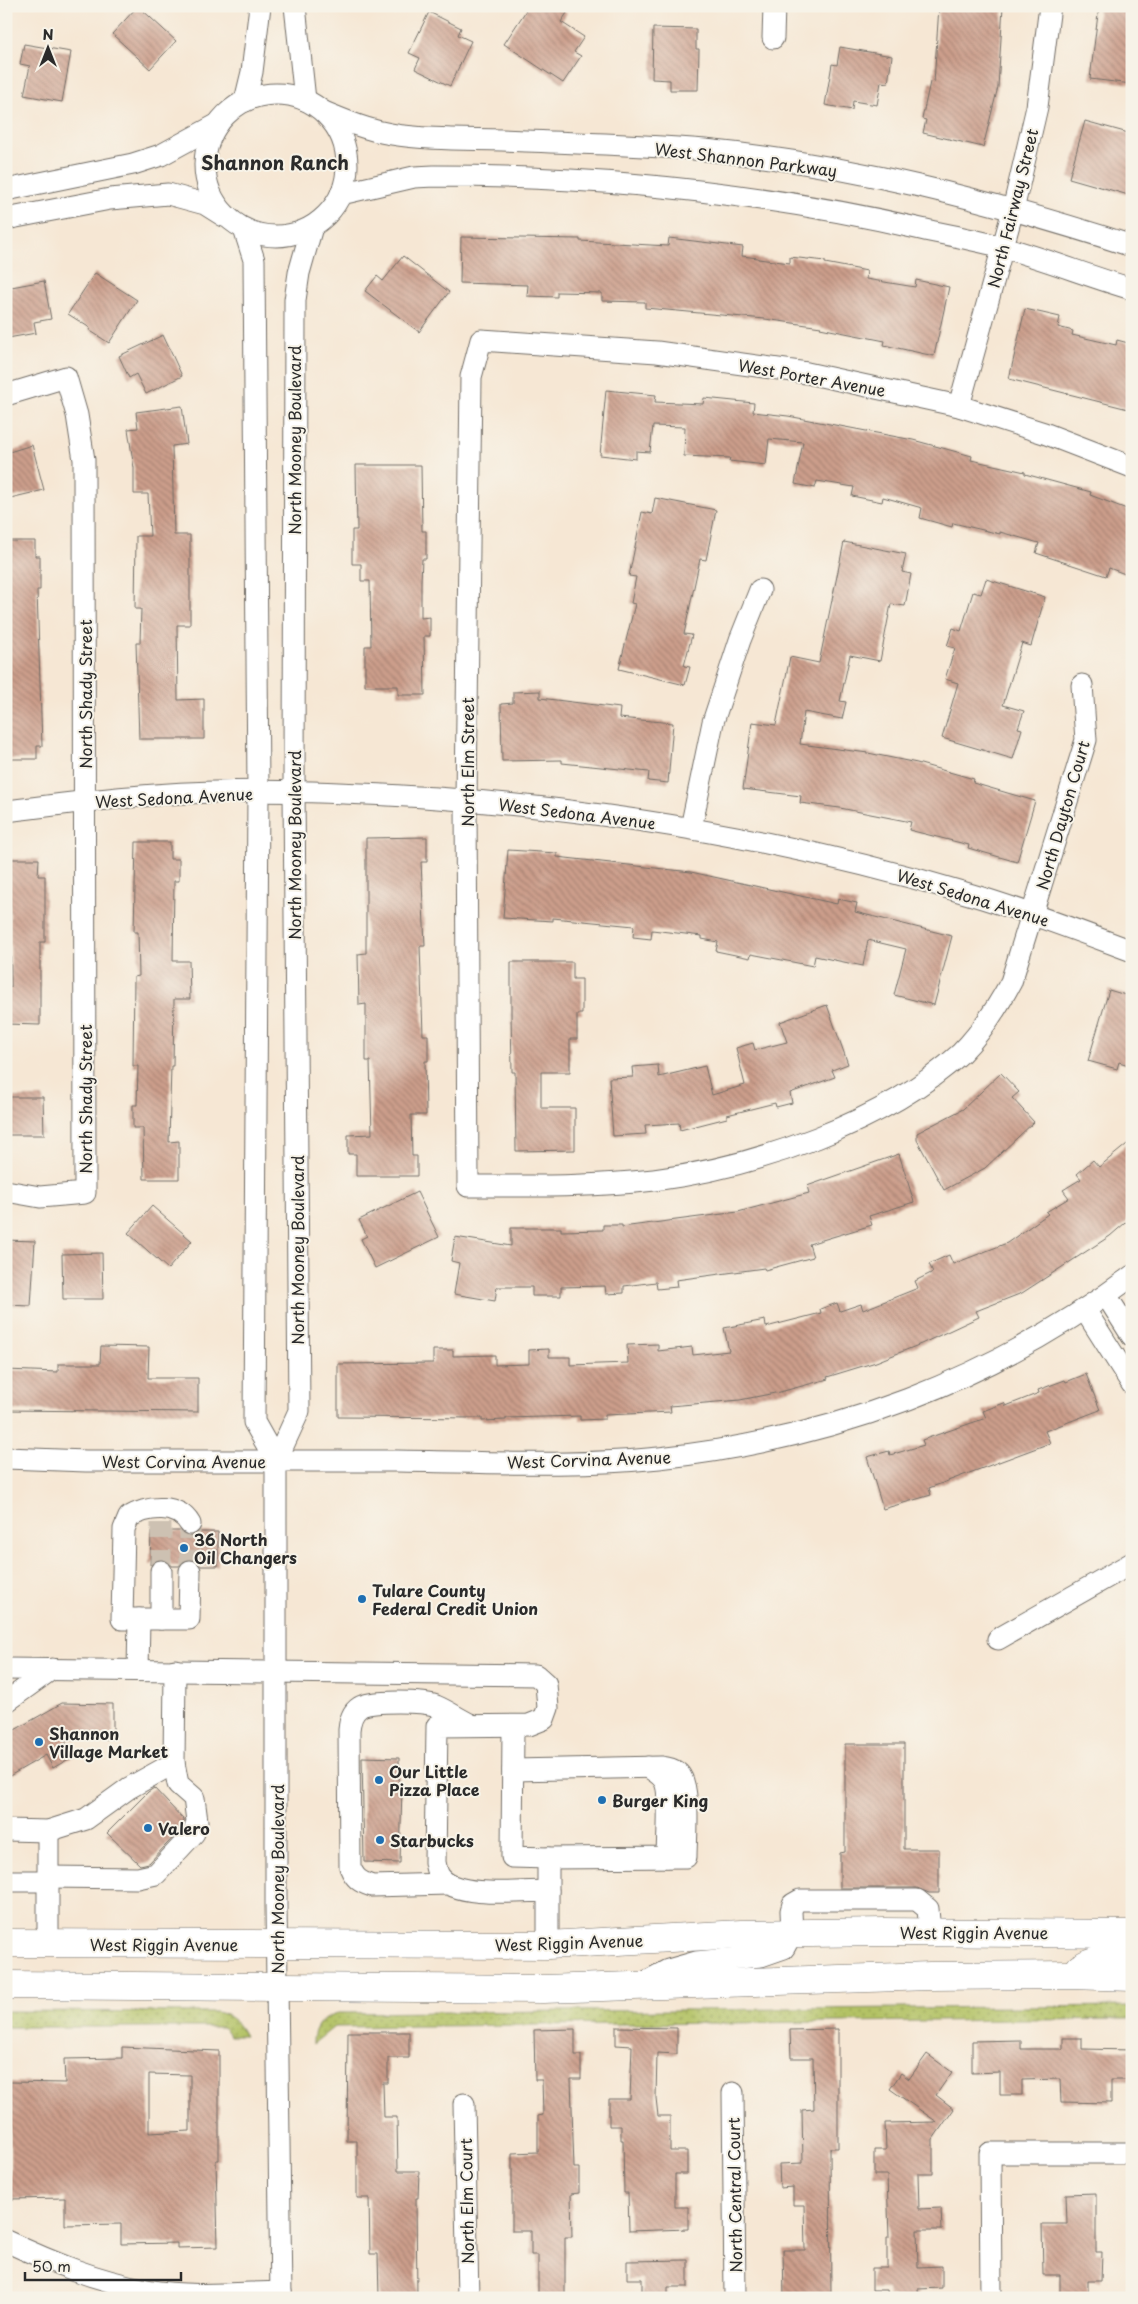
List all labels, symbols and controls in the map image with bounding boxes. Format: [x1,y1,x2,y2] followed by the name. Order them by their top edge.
[22,22,72,72] north arrow
[42,24,54,45] text: N
[981,125,1044,290] street label: North Fairway Street
[653,136,839,182] street label: West Shannon Parkway
[201,148,349,176] district label: Shannon Ranch
[282,345,306,535] street label: North Mooney Boulevard
[736,352,888,402] street label: West Porter Avenue
[73,619,97,769] street label: North Shady Street
[455,697,479,827] street label: North Elm Street
[1029,737,1095,892] street label: North Dayton Court
[282,750,306,940] street label: North Mooney Boulevard
[94,781,254,813] street label: West Sedona Avenue
[497,791,657,835] street label: West Sedona Avenue
[894,862,1052,932] street label: West Sedona Avenue
[73,1024,97,1174] street label: North Shady Street
[285,1155,309,1345] street label: North Mooney Boulevard
[507,1444,672,1474] street label: West Corvina Avenue
[102,1449,266,1473] street label: West Corvina Avenue
[194,1527,297,1569] place label: 36 North Oil Changers
[178,1542,190,1554] marker: 36 North Oil Changers
[372,1578,538,1620] place label: Tulare County Federal Credit Union
[356,1593,368,1605] marker: Tulare County Federal Credit Union
[49,1721,168,1763] place label: Shannon Village Market
[33,1736,45,1748] marker: Shannon Village Market
[389,1759,480,1801] place label: Our Little Pizza Place
[373,1774,385,1786] marker: Our Little Pizza Place
[265,1784,289,1974] street label: North Mooney Boulevard
[612,1788,708,1812] place label: Burger King
[596,1794,608,1806] marker: Burger King
[158,1816,210,1840] place label: Valero
[142,1822,154,1834] marker: Valero
[390,1828,474,1852] place label: Starbucks
[374,1834,386,1846] marker: Starbucks
[900,1920,1049,1944] street label: West Riggin Avenue
[494,1927,644,1957] street label: West Riggin Avenue
[90,1932,239,1956] street label: West Riggin Avenue
[721,2117,747,2273] street label: North Central Court
[453,2138,479,2264] street label: North Elm Court
[25,2249,181,2281] scale bar
[32,2254,71,2277] text: 50 m

